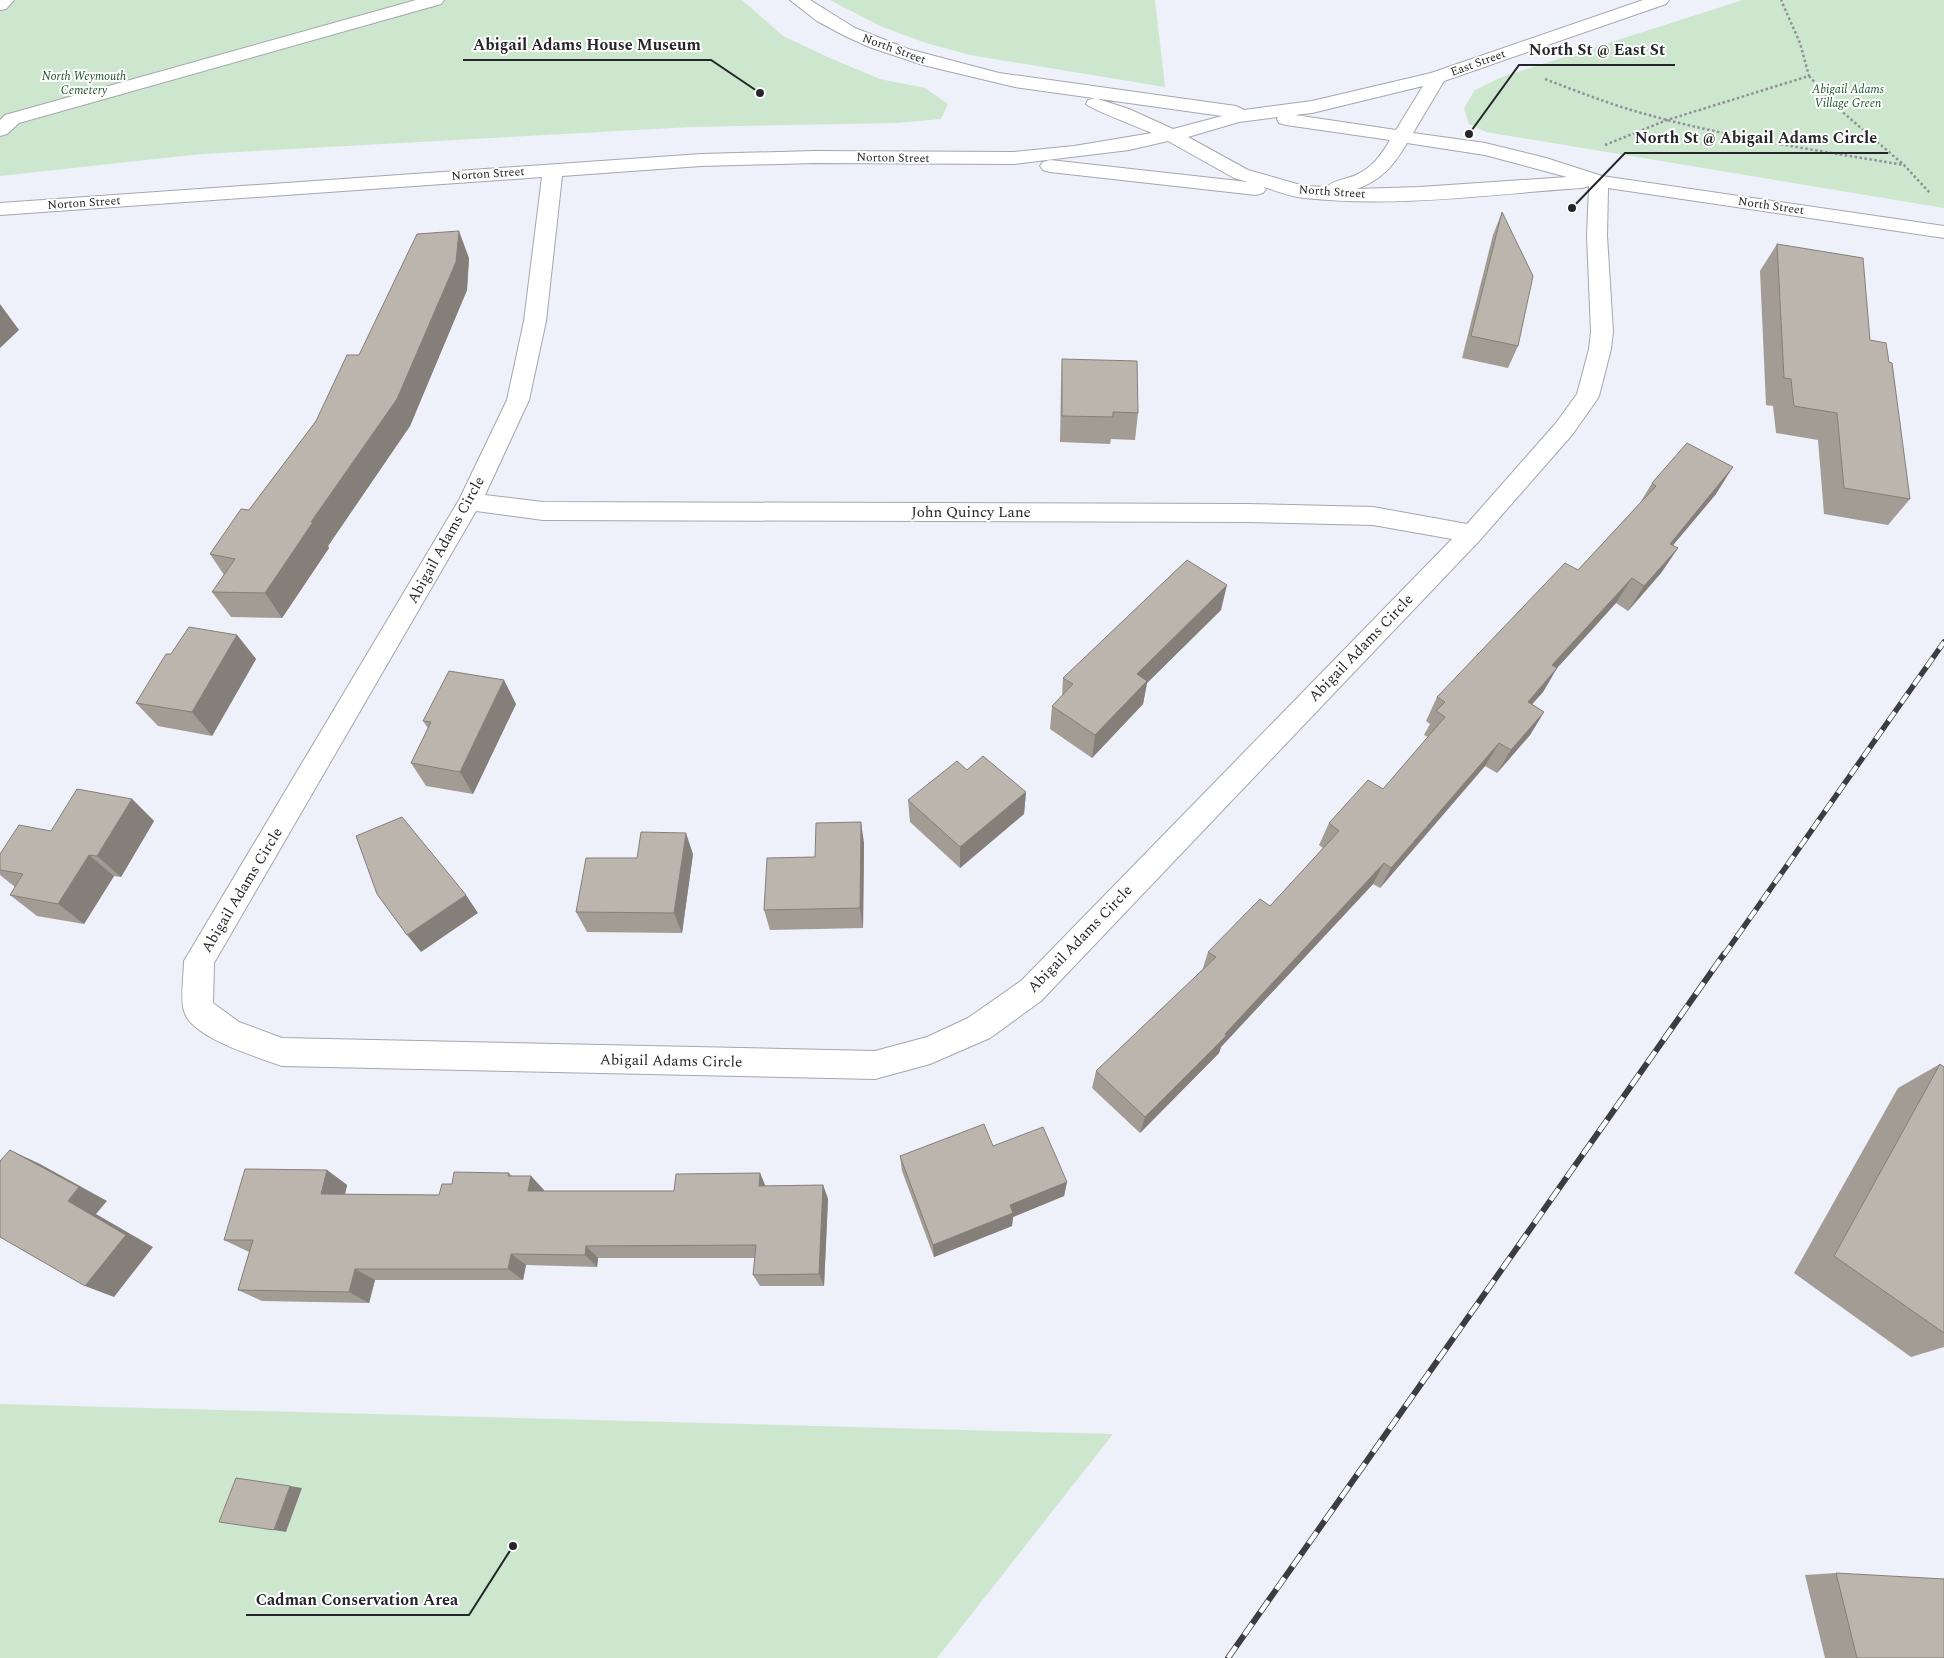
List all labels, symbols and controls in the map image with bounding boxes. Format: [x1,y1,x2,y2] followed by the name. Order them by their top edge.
[463,29,711,60] callout: Abigail Adams House Museum
[859,29,929,69] street label: North Street
[473,33,701,57] text: Abigail Adams House Museum
[1519,34,1675,65] callout: North St @ East St
[1529,38,1665,62] text: North St @ East St
[1448,44,1508,82] street label: East Street
[42,67,126,100] park label: North Weymouth Cemetery
[1811,80,1885,113] park label: Abigail Adams Village Green
[1625,122,1888,153] callout: North St @ Abigail Adams Circle
[1635,126,1877,150] text: North St @ Abigail Adams Circle
[856,148,930,168] street label: Norton Street
[451,162,525,186] street label: Norton Street
[1298,180,1366,204] street label: North Street
[47,191,121,215] street label: Norton Street
[1737,192,1805,220] street label: North Street
[401,472,491,608] street label: Abigail Adams Circle
[911,501,1031,524] street label: John Quincy Lane
[1303,589,1419,707] street label: Abigail Adams Circle
[195,823,289,957] street label: Abigail Adams Circle
[1022,880,1138,998] street label: Abigail Adams Circle
[600,1048,742,1074] street label: Abigail Adams Circle
[246,1584,469,1615] callout: Cadman Conservation Area
[256,1588,459,1612] text: Cadman Conservation Area

